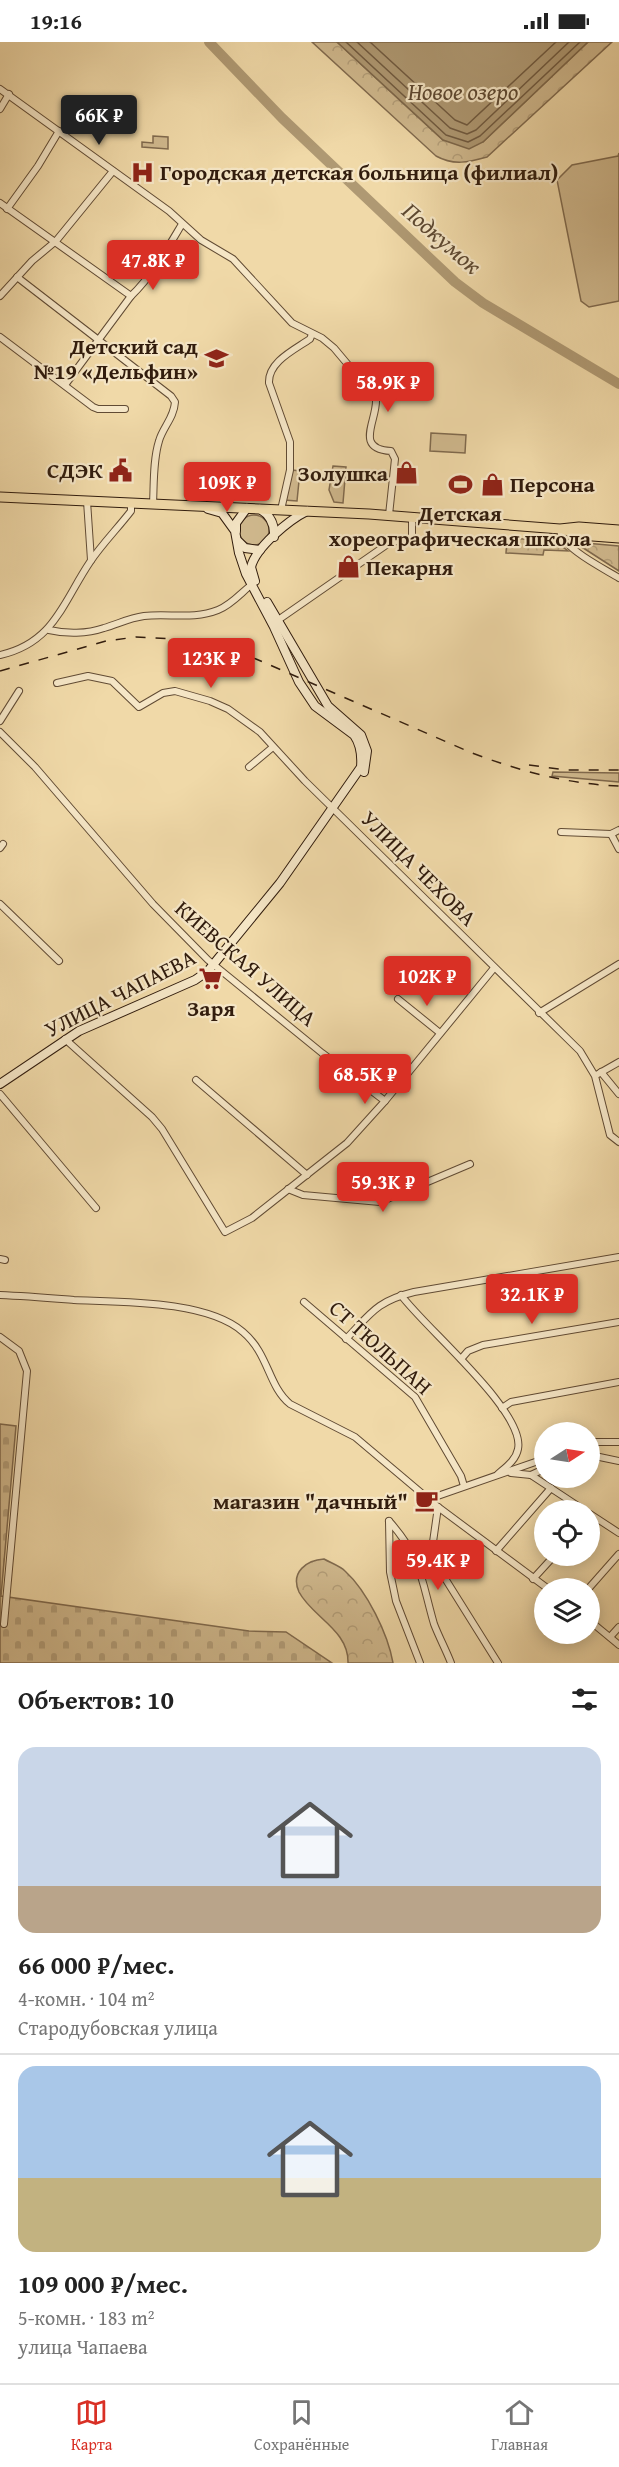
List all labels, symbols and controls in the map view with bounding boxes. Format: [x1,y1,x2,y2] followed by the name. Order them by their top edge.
[30,5,82,37] text: 19:16
[408,74,518,109] water label: Новое озеро
[57,95,141,146] pin: 66K ₽
[75,100,123,129] text: 66K ₽
[160,156,558,188] place label: Городская детская больница (филиал)
[129,159,155,185] hospital icon: Городская детская больница (филиал)
[395,194,490,283] water label: Подкумок
[98,240,208,291] pin: 47.8K ₽
[121,245,185,274] text: 47.8K ₽
[33,330,199,387] place label: Детский сад №19 «Дельфин»
[203,346,229,372] school or university icon: Детский сад №19 «Дельфин»
[333,362,443,413] pin: 58.9K ₽
[356,367,420,396] text: 58.9K ₽
[47,454,103,486] place label: СДЭК
[108,457,134,483] public building icon: СДЭК
[298,457,389,489] place label: Золушка
[393,460,419,486] shop icon: Золушка
[178,462,276,513] pin: 109K ₽
[198,467,256,496] text: 109K ₽
[510,468,595,500] place label: Персона
[447,471,473,497] sports icon: Детская хореографическая школа
[479,471,505,497] shop icon: Персона
[329,497,592,554] place label: Детская хореографическая школа
[366,551,454,583] place label: Пекарня
[335,554,361,580] shop icon: Пекарня
[162,638,260,689] pin: 123K ₽
[182,643,240,672] text: 123K ₽
[354,803,484,933] street label: УЛИЦА ЧЕХОВА
[168,892,324,1034] street label: КИЕВСКАЯ УЛИЦА
[39,941,202,1045] street label: УЛИЦА ЧАПАЕВА
[378,956,476,1007] pin: 102K ₽
[398,961,456,990] text: 102K ₽
[198,966,224,992] supermarket icon: Заря
[187,992,235,1024] place label: Заря
[310,1054,420,1105] pin: 68.5K ₽
[333,1059,397,1088] text: 68.5K ₽
[328,1162,438,1213] pin: 59.3K ₽
[351,1167,415,1196] text: 59.3K ₽
[477,1274,587,1325] pin: 32.1K ₽
[500,1279,564,1308] text: 32.1K ₽
[322,1292,440,1402] street label: СТ ТЮЛЬПАН
[534,1422,600,1488] north arrow
[534,1422,600,1644] map controls
[213,1485,408,1517] place label: магазин "дачный"
[413,1488,439,1514] cafe icon: магазин "дачный"
[534,1500,600,1566] button: locate
[383,1540,493,1591] pin: 59.4K ₽
[406,1545,470,1574] text: 59.4K ₽
[534,1578,600,1644] button: layers
[18,1680,174,1719] text: Объектов: 10
[568,1683,601,1716] icon: filters
[256,1786,364,1894] icon: home
[18,1945,174,1984] text: 66 000 ₽/мес.
[18,1984,154,2013] text: 4-комн. · 104 m²
[18,2013,218,2042] text: Стародубовская улица
[256,2105,364,2213] icon: home
[18,2264,188,2303] text: 109 000 ₽/мес.
[18,2303,154,2332] text: 5-комн. · 183 m²
[18,2332,148,2361] text: улица Чапаева
[71,2396,112,2456] tab: Карта
[254,2396,349,2456] tab: Сохранённые
[491,2396,548,2456] tab: Главная

